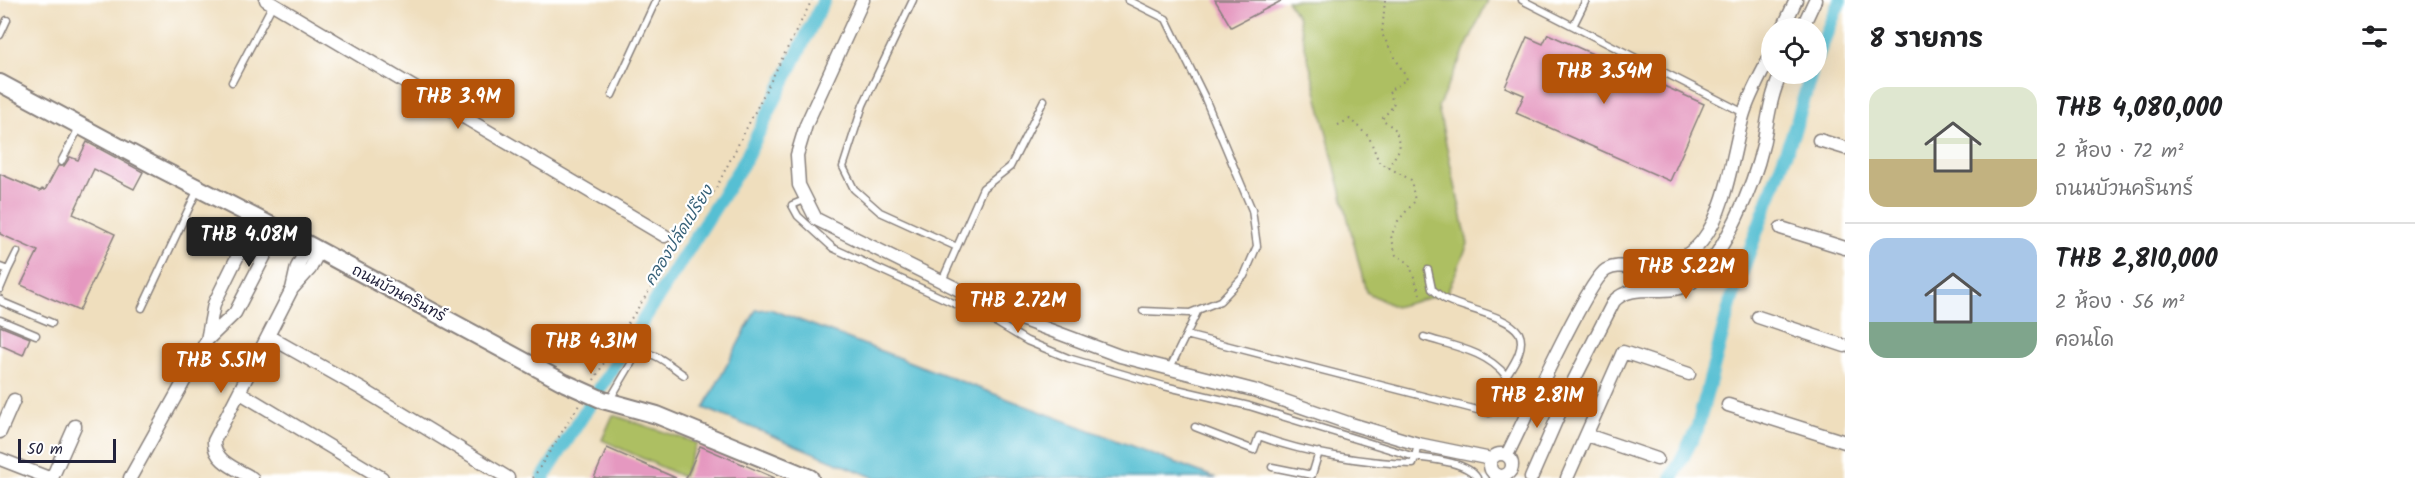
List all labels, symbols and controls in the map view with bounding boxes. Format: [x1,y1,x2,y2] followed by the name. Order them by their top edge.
[1761,18,1827,84] map controls
[1761,18,1827,84] button: locate
[1869,19,1983,61] text: 8 รายการ
[2358,20,2391,53] icon: filters
[1535,54,1673,105] pin: THB 3.54M
[1556,57,1652,89] text: THB 3.54M
[396,79,520,130] pin: THB 3.9M
[416,82,501,114] text: THB 3.9M
[2055,88,2222,130] text: THB 4,080,000
[1917,111,1989,183] icon: home
[2055,136,2183,168] text: 2 ห้อง · 72 m²
[2055,174,2193,206] text: ถนนบัวนครินทร์
[638,179,721,291] water label: คลองปลัดเปรียง
[180,217,318,268] pin: THB 4.08M
[201,220,297,252] text: THB 4.08M
[2055,239,2218,281] text: THB 2,810,000
[1617,249,1755,300] pin: THB 5.22M
[1637,252,1735,284] text: THB 5.22M
[347,259,450,329] street label: ถนนบัวนครินทร์
[1917,262,1989,334] icon: home
[949,283,1087,334] pin: THB 2.72M
[970,286,1066,318] text: THB 2.72M
[2055,287,2184,319] text: 2 ห้อง · 56 m²
[522,324,660,375] pin: THB 4.31M
[2055,325,2114,357] text: คอนโด
[545,327,637,359] text: THB 4.31M
[152,343,290,394] pin: THB 5.51M
[176,346,266,378] text: THB 5.51M
[1468,378,1606,429] pin: THB 2.81M
[1490,381,1584,413] text: THB 2.81M
[18,436,116,464] scale bar
[27,437,63,462] text: 50 m

